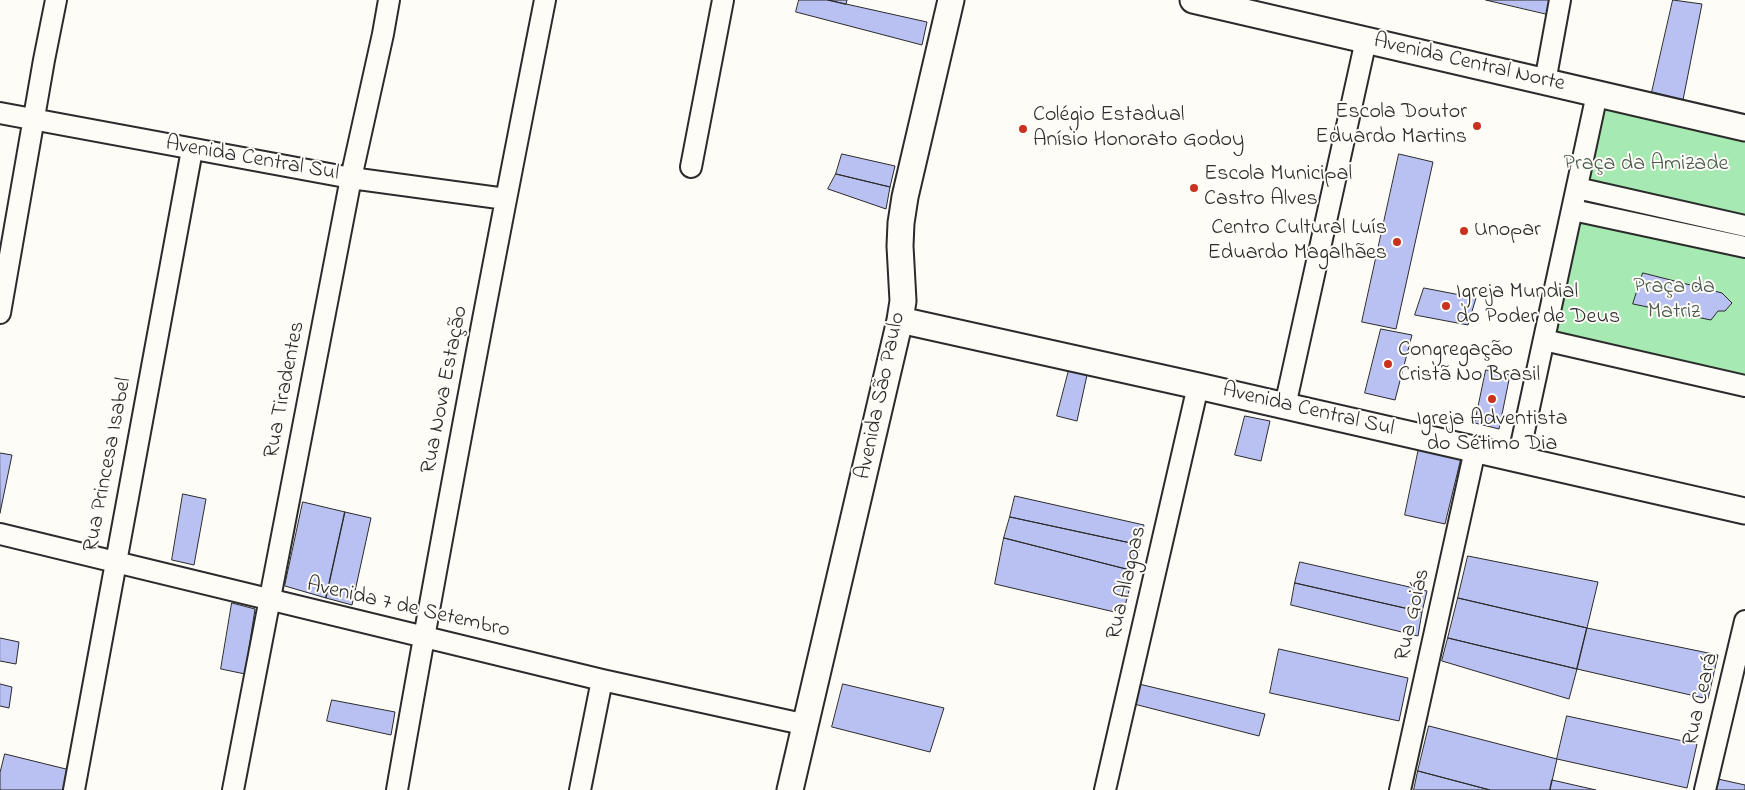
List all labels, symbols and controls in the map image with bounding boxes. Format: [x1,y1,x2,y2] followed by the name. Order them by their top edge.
[1371,29,1567,99] street label: Avenida Central Norte
[1315,100,1467,152] place label: Escola Doutor Eduardo Martins
[1033,103,1244,154] place label: Colégio Estadual Anísio Honorato Godoy
[1471,120,1483,132] marker: Escola Doutor Eduardo Martins
[1017,123,1029,135] marker: Colégio Estadual Anísio Honorato Godoy
[163,132,341,188] street label: Avenida Central Sul
[1564,152,1728,178] park label: Praça da Amizade
[1204,162,1352,214] place label: Escola Municipal Castro Alves
[1188,182,1200,194] marker: Escola Municipal Castro Alves
[1207,216,1387,268] place label: Centro Cultural Luís Eduardo Magalhães
[1474,218,1541,244] place label: Unopar
[1458,225,1470,237] marker: Unopar
[1391,236,1403,248] marker: Centro Cultural Luís Eduardo Magalhães
[1633,275,1715,326] park label: Praça da Matriz
[1456,280,1620,332] place label: Igreja Mundial do Poder de Deus
[1440,300,1452,312] marker: Igreja Mundial do Poder de Deus
[417,304,475,476] street label: Rua Nova Estação
[851,310,913,482] street label: Avenida São Paulo
[260,319,312,461] street label: Rua Tiradentes
[1398,338,1540,390] place label: Congregação Cristã No Brasil
[1382,358,1394,370] marker: Congregação Cristã No Brasil
[79,376,139,554] street label: Rua Princesa Isabel
[1220,378,1396,444] street label: Avenida Central Sul
[1486,393,1498,405] marker: Igreja Adventista do Sétimo Dia
[1416,407,1568,458] place label: Igreja Adventista do Sétimo Dia
[1102,524,1154,642] street label: Rua Alagoas
[1391,566,1437,664] street label: Rua Goiás
[304,573,512,645] street label: Avenida 7 de Setembro
[1679,651,1725,749] street label: Rua Ceará

